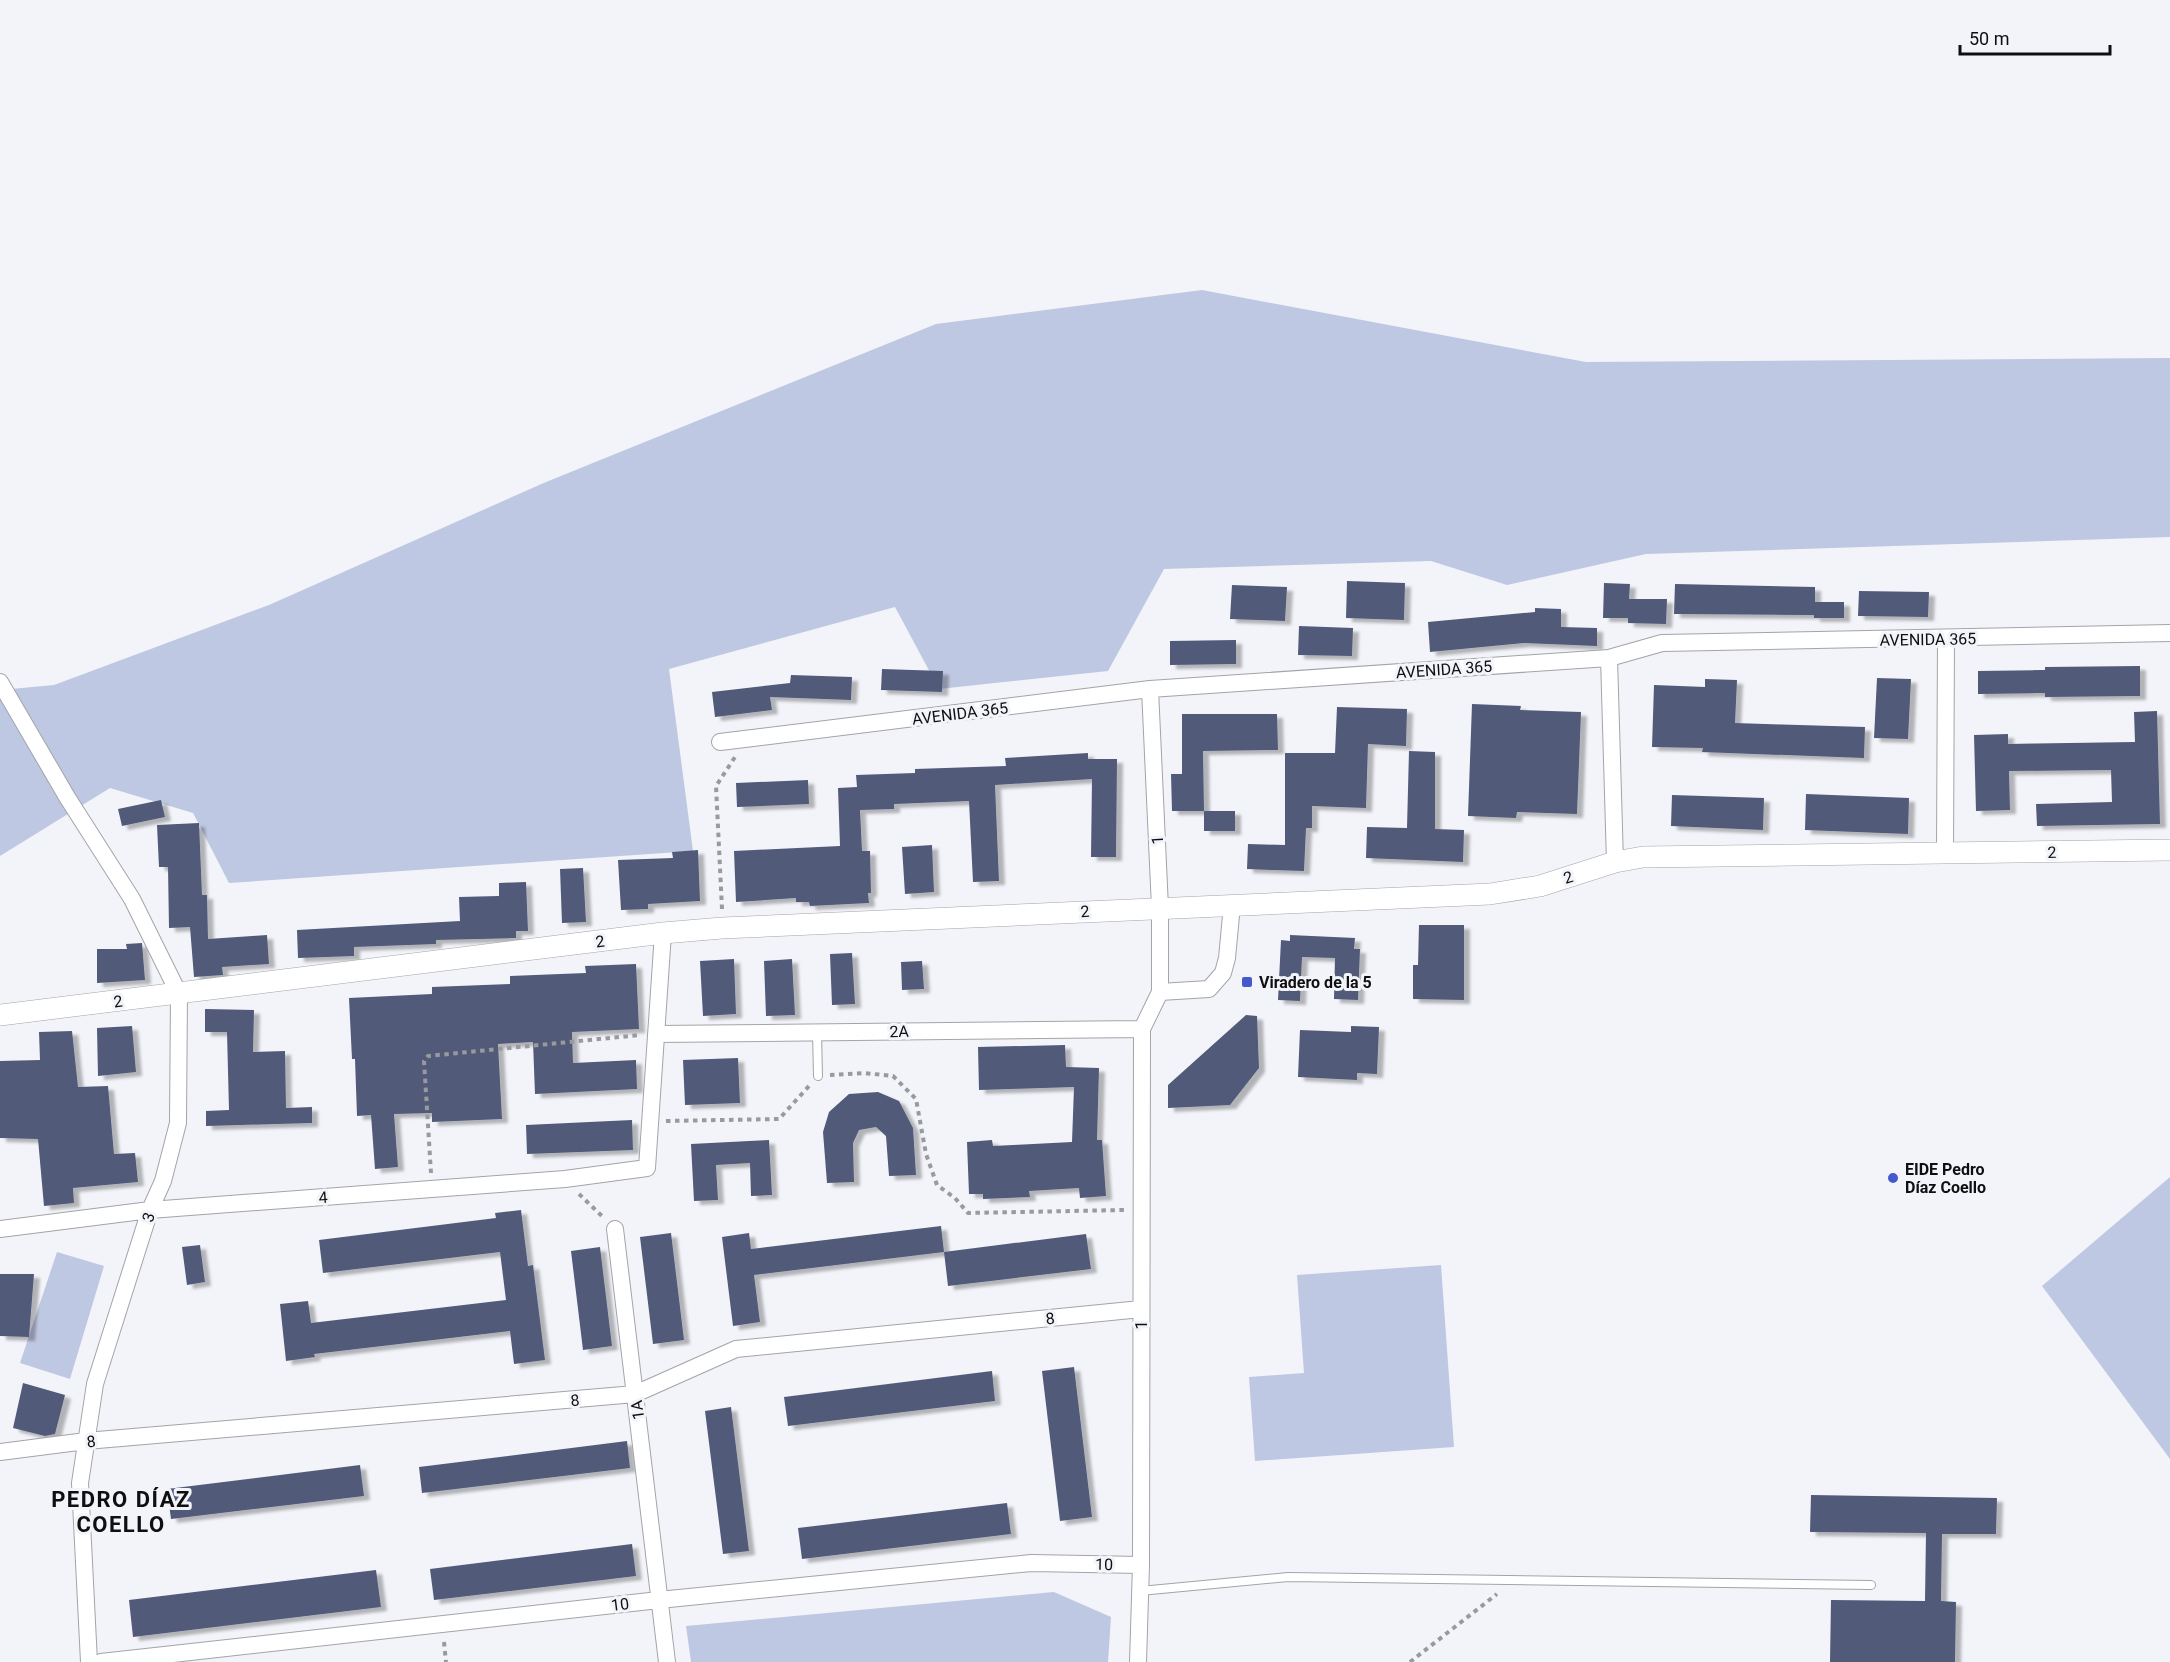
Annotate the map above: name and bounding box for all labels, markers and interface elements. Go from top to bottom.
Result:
scale bar [1960,18,2110,56]
text: 50 m [1969,28,2009,49]
street label: AVENIDA 365 [1880,629,1976,650]
street label: AVENIDA 365 [1395,657,1493,682]
street label: AVENIDA 365 [911,698,1009,729]
street label: 1 [1148,835,1167,845]
street label: 2 [2047,843,2057,862]
street label: 2 [1561,867,1575,888]
street label: 2 [1080,902,1090,921]
street label: 2 [594,932,606,951]
place label: Viradero de la 5 [1259,973,1372,992]
marker: Viradero de la 5 [1240,975,1254,989]
street label: 2 [112,992,124,1011]
street label: 2A [889,1022,909,1041]
place label: EIDE Pedro Díaz Coello [1905,1160,1986,1197]
marker: EIDE Pedro Díaz Coello [1886,1171,1900,1185]
street label: 4 [318,1188,328,1207]
street label: 3 [138,1210,159,1225]
street label: 8 [1045,1309,1056,1328]
street label: 1 [1132,1321,1151,1330]
street label: 8 [570,1391,580,1410]
street label: 1A [627,1399,648,1421]
street label: 8 [86,1432,97,1451]
district label: PEDRO DÍAZ COELLO [51,1487,191,1537]
street label: 10 [1095,1555,1113,1574]
street label: 10 [610,1594,630,1615]

